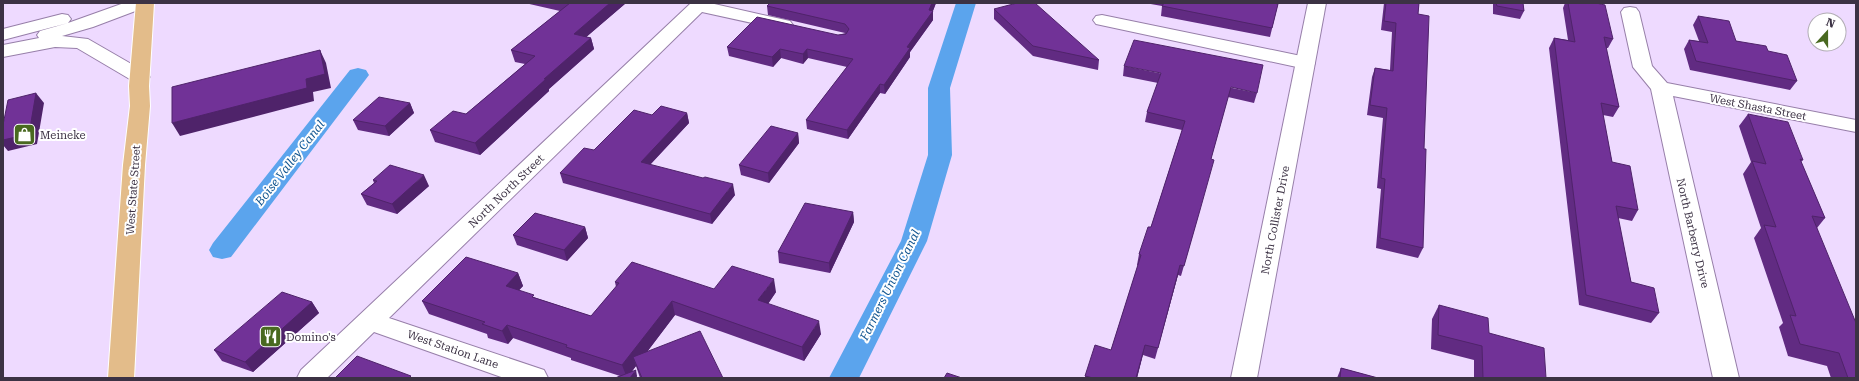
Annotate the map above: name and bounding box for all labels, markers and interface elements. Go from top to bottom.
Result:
north arrow [1807,12,1847,52]
text: N [1824,16,1837,31]
street label: West Shasta Street [1708,92,1807,123]
water label: Boise Valley Canal [252,117,328,209]
shop icon: Meineke [12,122,38,148]
place label: Meineke [40,129,86,142]
street label: West State Street [124,145,143,235]
street label: North North Street [466,152,547,231]
street label: North Collister Drive [1259,165,1292,276]
street label: North Barberry Drive [1674,177,1711,289]
water label: Farmers Union Canal [857,227,923,343]
restaurant icon: Domino's [258,324,284,350]
street label: West Station Lane [405,328,500,371]
place label: Domino's [286,331,336,344]

